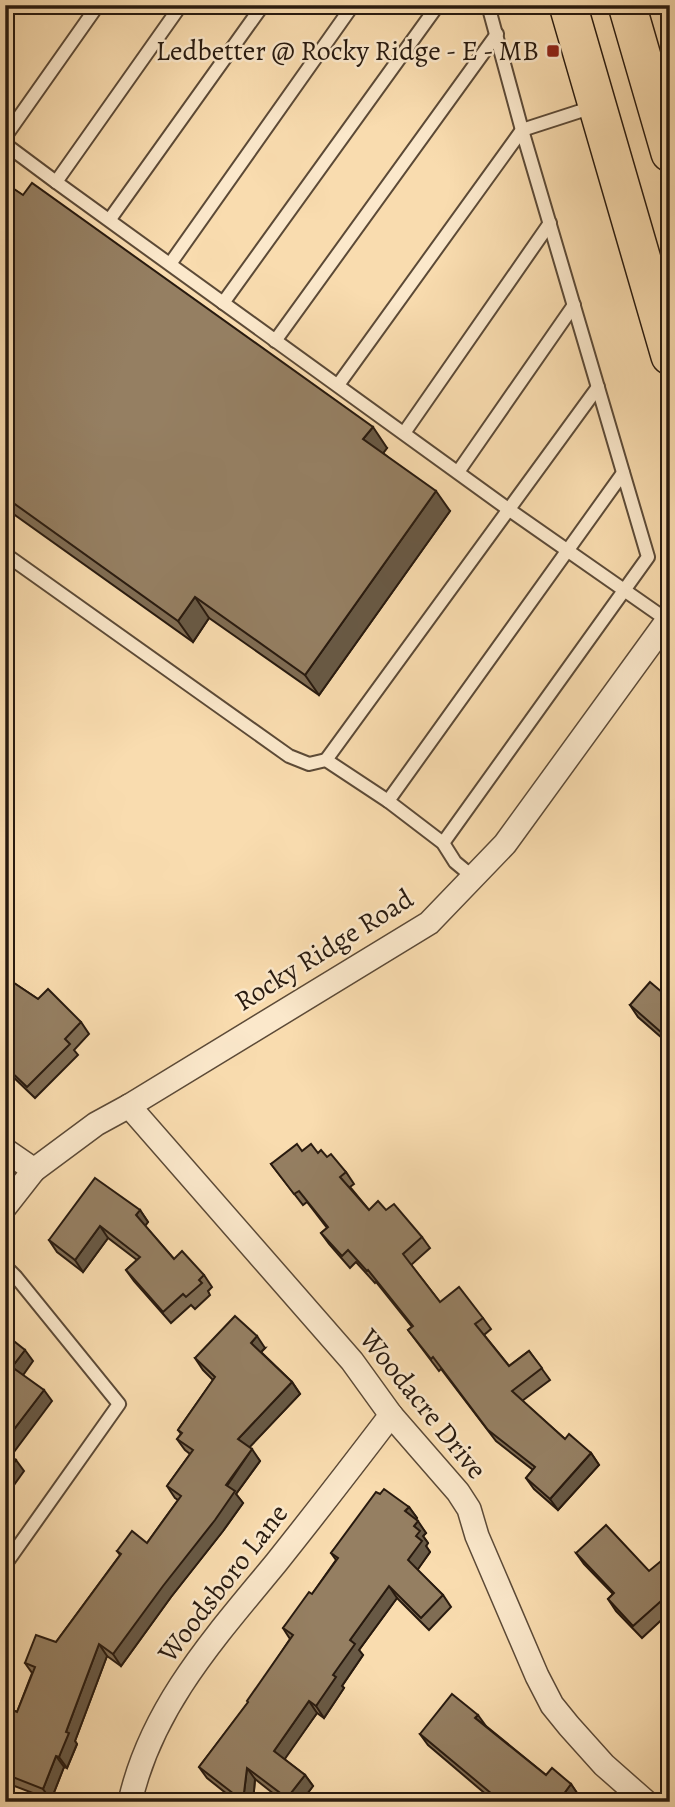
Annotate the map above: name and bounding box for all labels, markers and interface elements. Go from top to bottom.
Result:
place label: Ledbetter @ Rocky Ridge - E - MB [156,32,539,70]
marker: Ledbetter @ Rocky Ridge - E - MB [545,43,561,59]
street label: Rocky Ridge Road [227,879,421,1020]
street label: Woodacre Drive [350,1320,495,1487]
street label: Woodsboro Lane [148,1496,297,1671]

